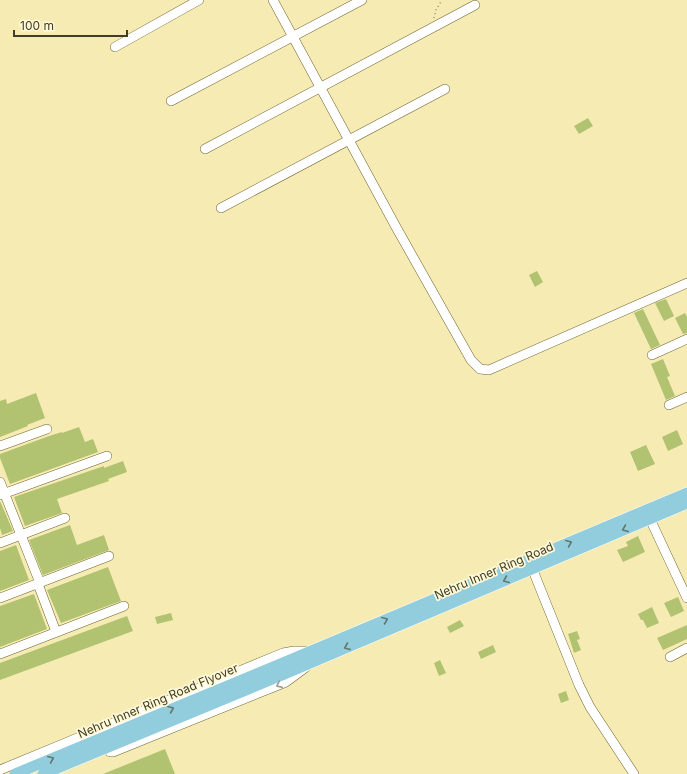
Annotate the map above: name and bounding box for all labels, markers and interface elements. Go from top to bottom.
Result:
scale bar [14,12,127,38]
text: 100 m [20,18,54,33]
one-way arrow [622,524,630,532]
street label: Nehru Inner Ring Road [432,539,556,602]
one-way arrow [566,539,573,547]
one-way arrow [502,575,509,583]
one-way arrow [381,617,389,625]
one-way arrow [344,642,351,650]
street label: Nehru Inner Ring Road Flyover [75,660,241,741]
one-way arrow [275,680,283,688]
one-way arrow [167,706,175,714]
one-way arrow [47,756,55,764]

